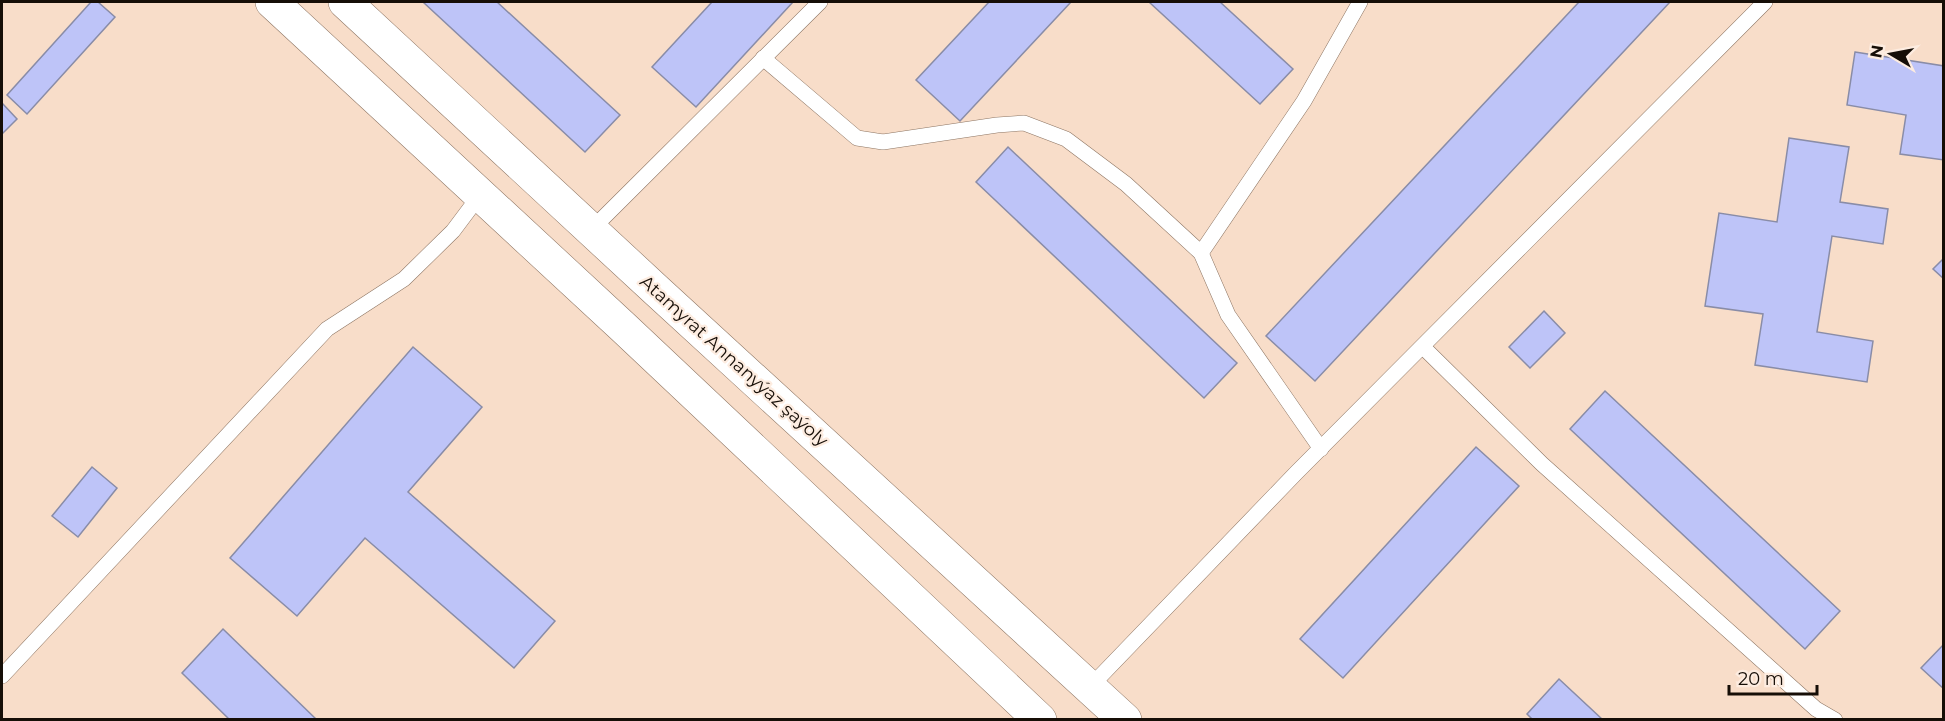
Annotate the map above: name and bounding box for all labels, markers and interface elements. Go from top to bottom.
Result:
north arrow [1861,24,1921,84]
text: N [1866,43,1887,60]
street label: Atamyrat Annanyýaz şaýoly [635,271,833,452]
scale bar [1729,658,1818,696]
text: 20 m [1738,668,1784,690]

